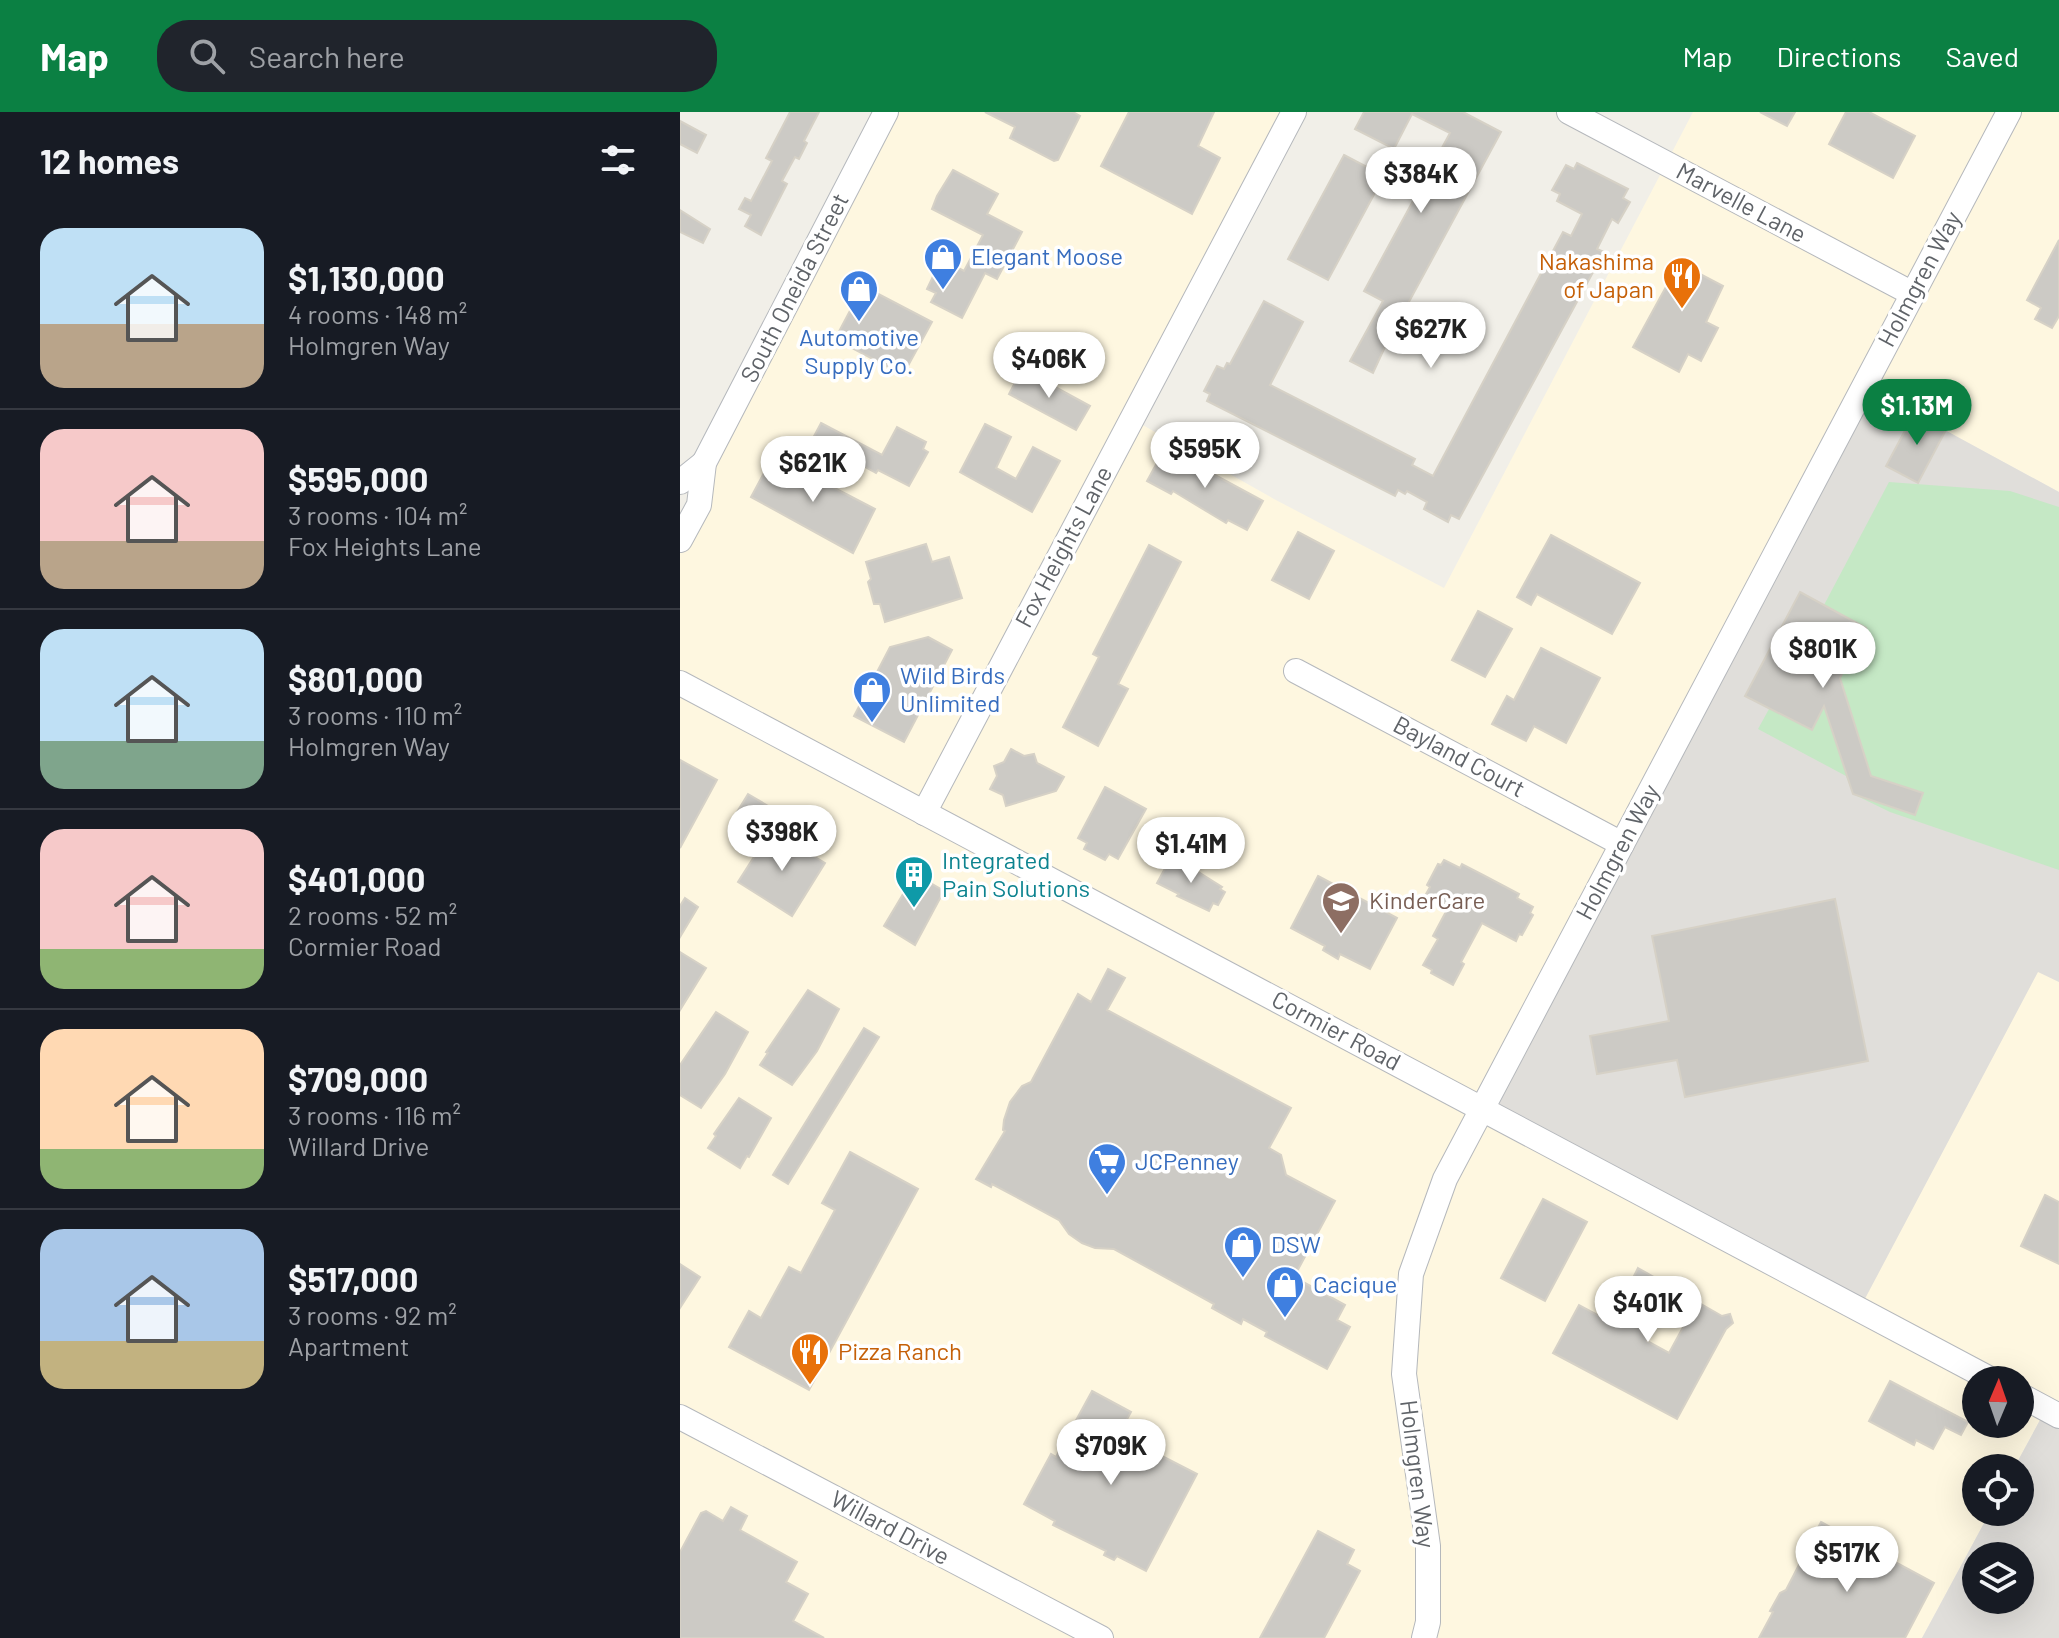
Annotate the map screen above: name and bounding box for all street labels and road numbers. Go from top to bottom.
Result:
street label: Marvelle Lane [1672,155,1812,248]
street label: South Oneida Street [733,188,854,387]
street label: Holmgren Way [1871,206,1967,351]
street label: Fox Heights Lane [1008,461,1117,632]
street label: Bayland Court [1389,709,1530,802]
street label: Holmgren Way [1569,779,1665,924]
street label: Cormier Road [1267,984,1406,1076]
street label: Holmgren Way [1395,1398,1442,1550]
street label: Willard Drive [826,1483,955,1570]

